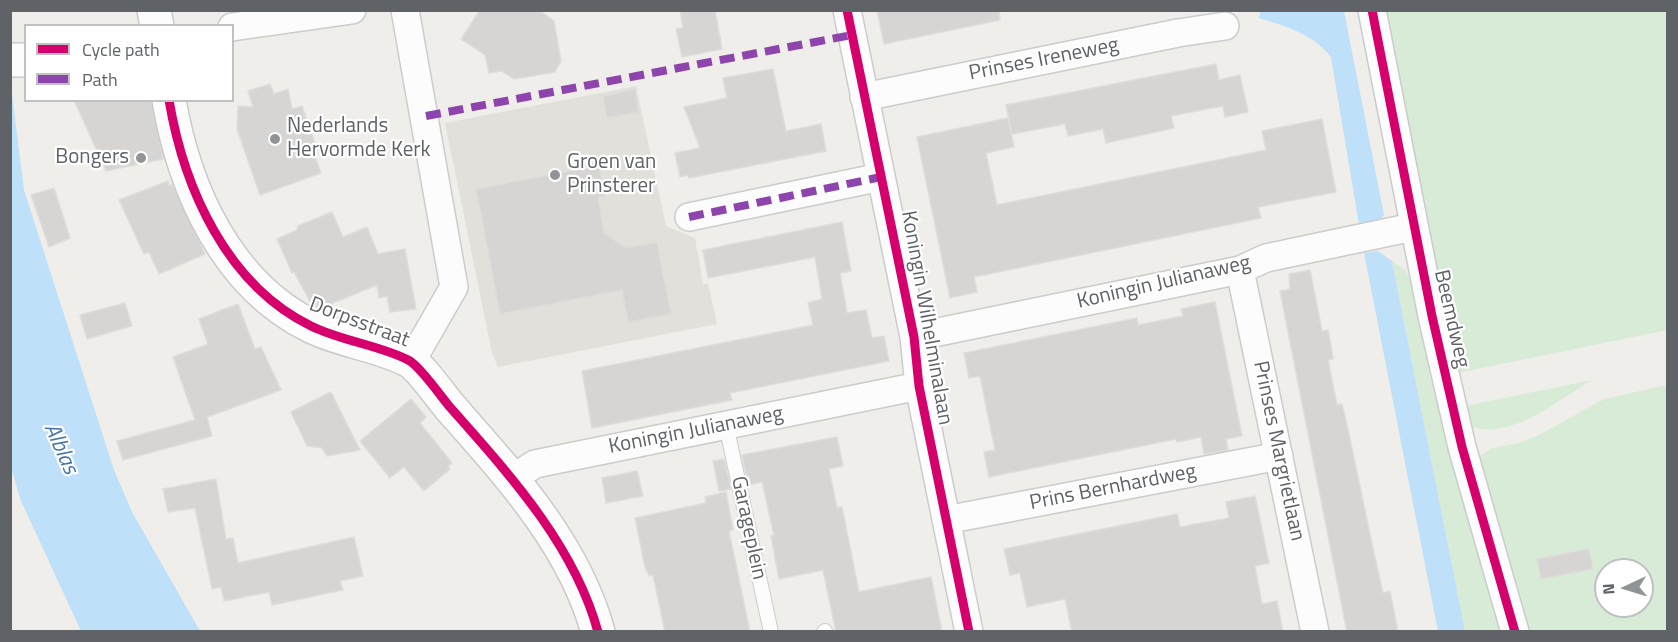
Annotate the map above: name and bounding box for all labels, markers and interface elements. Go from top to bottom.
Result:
legend [24,24,234,102]
street label: Prinses Ireneweg [967,33,1121,87]
text: Cycle path [82,36,160,63]
text: Path [82,66,118,93]
place label: Nederlands Hervormde Kerk [287,114,431,164]
marker: Nederlands Hervormde Kerk [268,132,282,146]
place label: Bongers [55,145,129,171]
place label: Groen van Prinsterer [567,150,656,200]
marker: Bongers [134,151,148,165]
marker: Groen van Prinsterer [548,168,562,182]
street label: Koningin Wilhelminalaan [895,209,957,427]
street label: Koningin Julianaweg [1075,251,1253,315]
street label: Beemdweg [1427,267,1475,371]
street label: Dorpsstraat [305,292,413,354]
street label: Prinses Margrietlaan [1247,359,1309,543]
street label: Koningin Julianaweg [607,402,785,460]
water label: Alblas [37,419,83,479]
street label: Prins Bernhardweg [1028,459,1198,517]
street label: Garageplein [725,474,771,582]
north arrow [1594,558,1654,618]
text: N [1596,583,1620,595]

